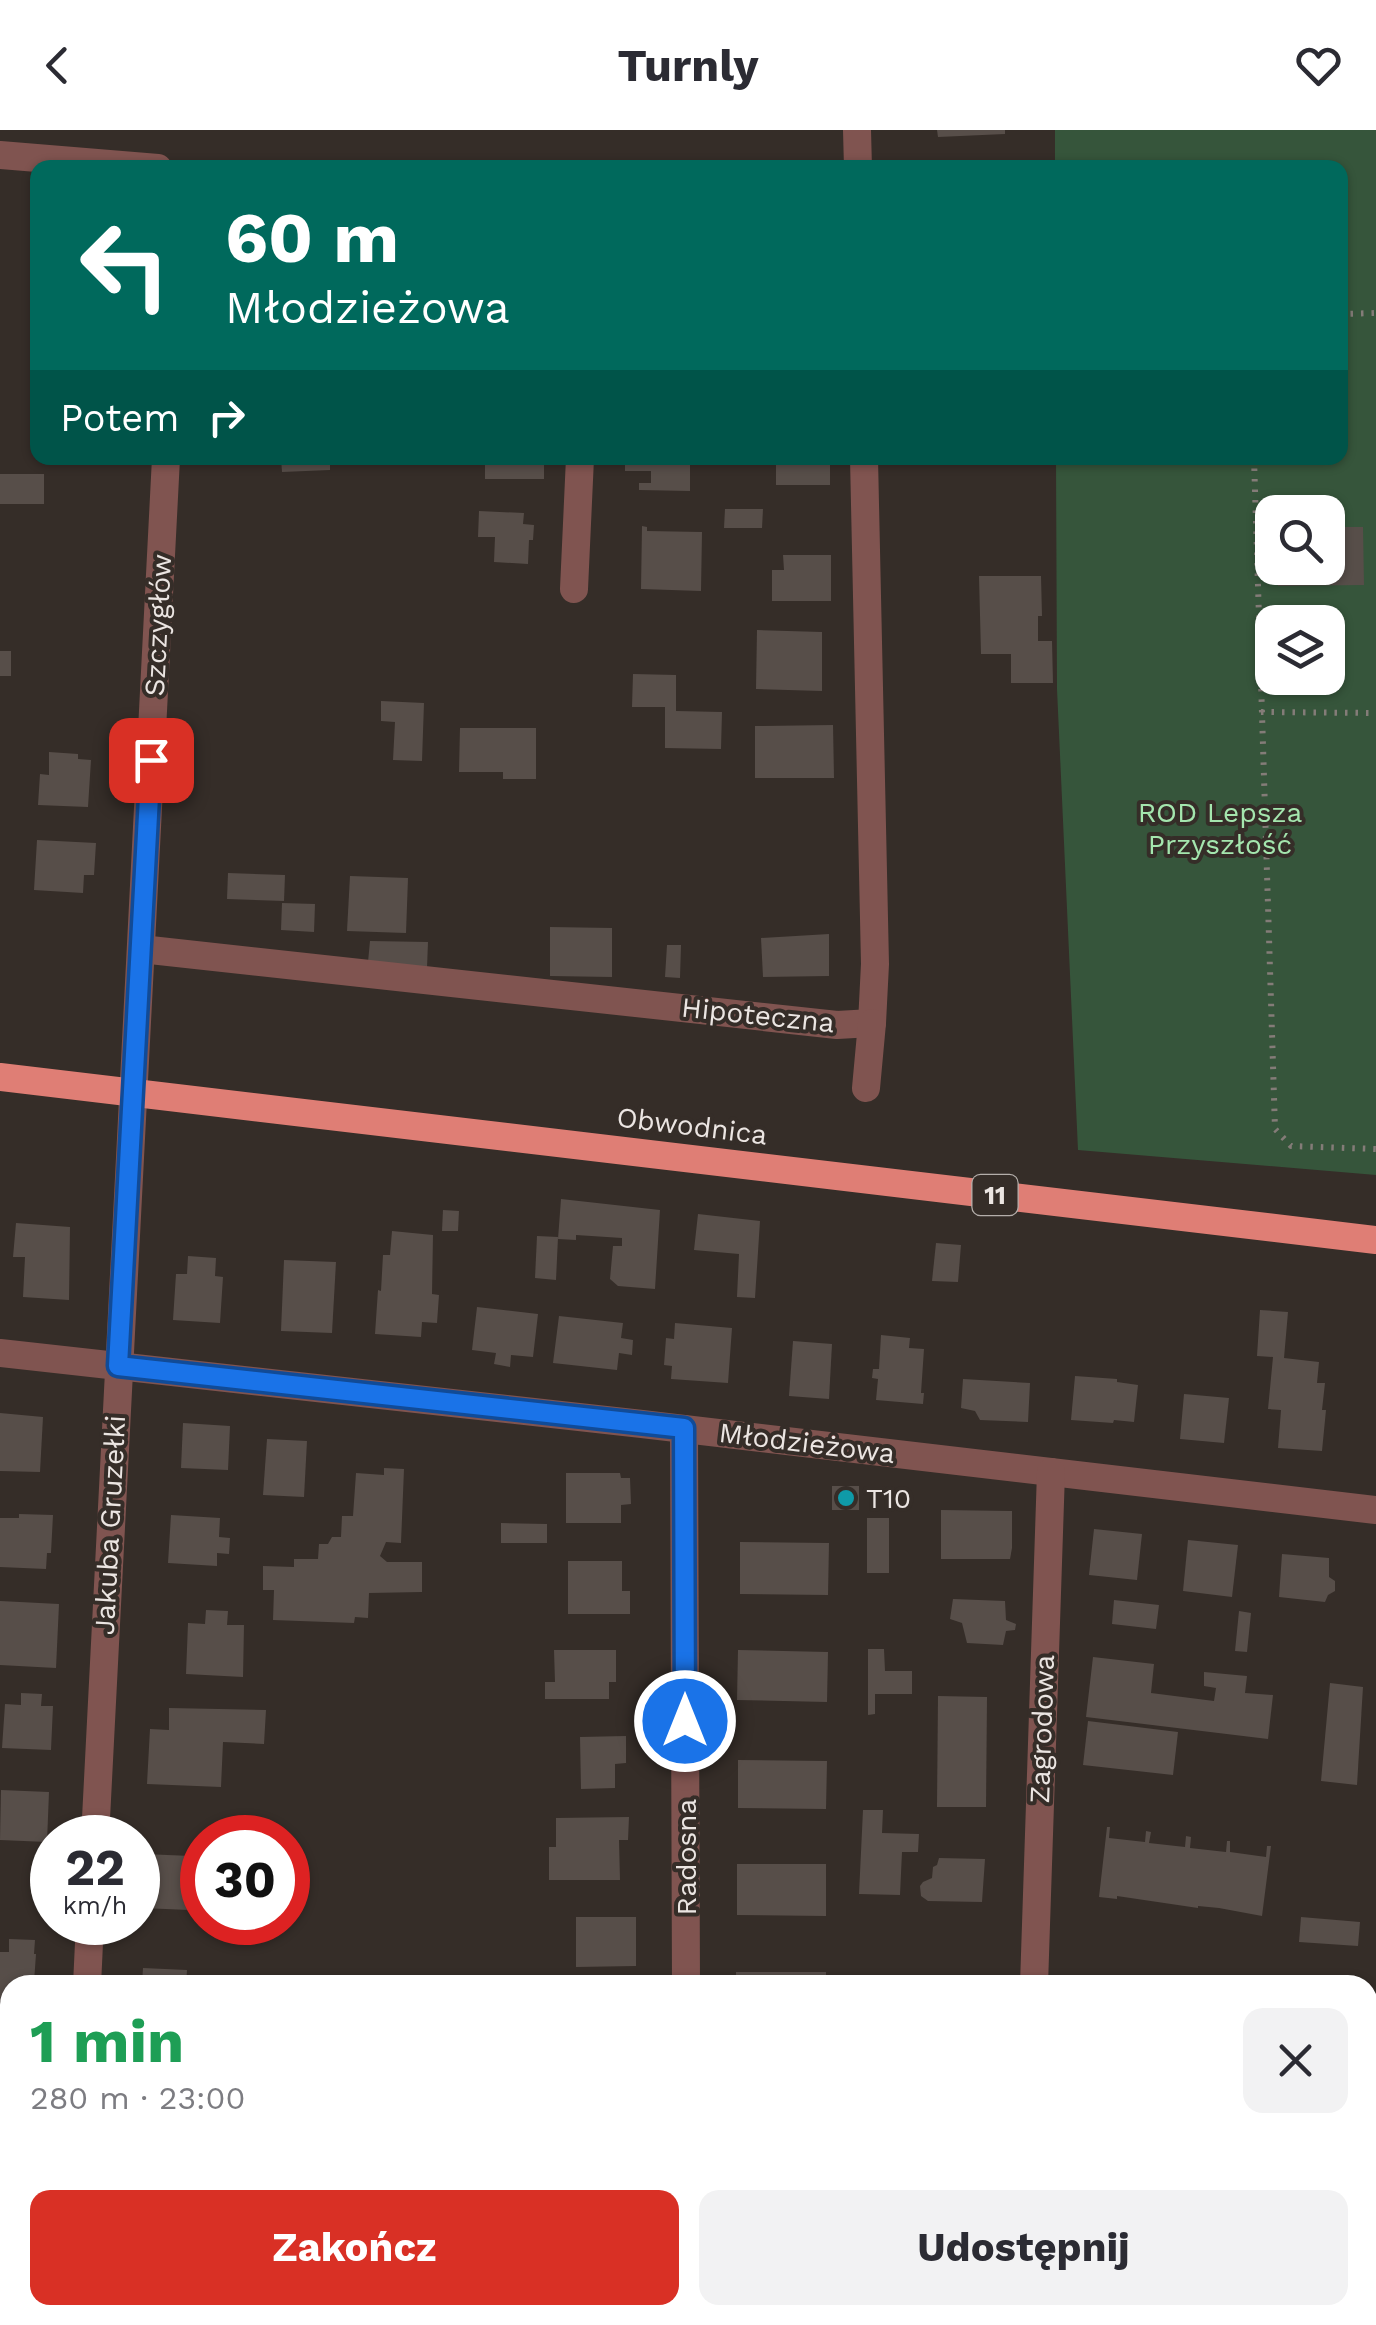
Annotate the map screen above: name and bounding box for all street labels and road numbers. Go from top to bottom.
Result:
street label: Szczygłów [138,553,178,697]
street label: Hipoteczna [680,991,836,1039]
street label: Obwodnica [615,1100,769,1152]
road number: 11 [972,1175,1018,1215]
street label: Jakuba Gruzełki [88,1414,132,1636]
street label: Młodzieżowa [717,1416,897,1470]
street label: Zagrodowa [1023,1654,1061,1804]
street label: Radosna [670,1798,703,1915]

